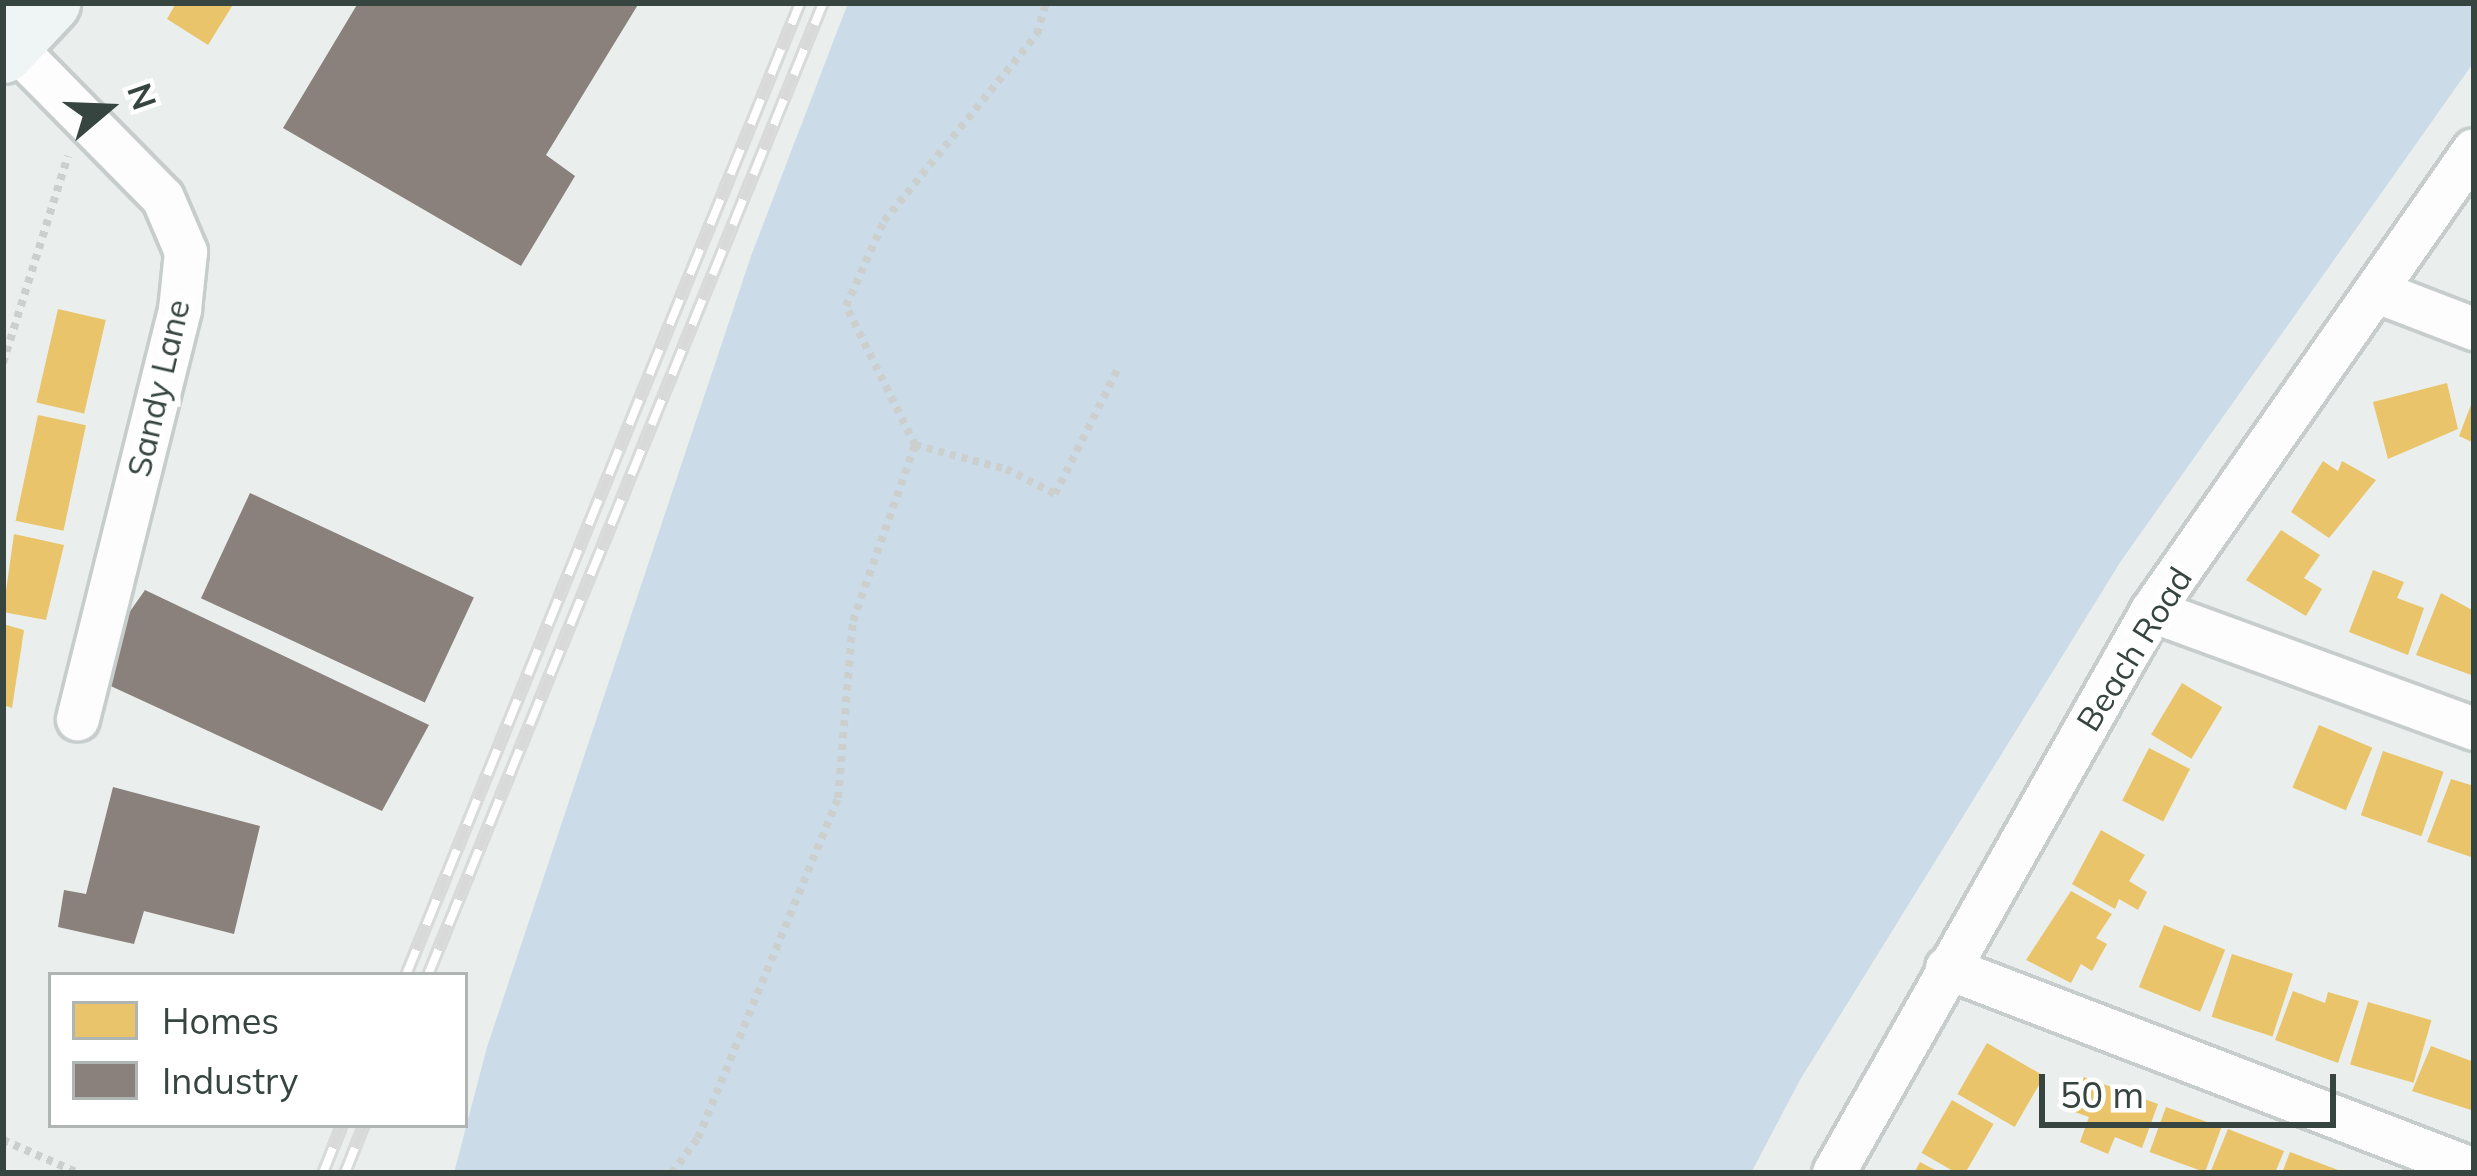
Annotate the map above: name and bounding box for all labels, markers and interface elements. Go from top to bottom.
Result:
north arrow [48,48,168,168]
text: N [119,78,166,115]
street label: Sandy Lane [118,296,198,480]
street label: Beach Road [2068,560,2200,738]
legend [48,972,468,1128]
text: Homes [162,998,279,1043]
scale bar [2045,1050,2342,1124]
text: Industry [162,1058,298,1103]
text: 50 m [2060,1072,2144,1117]

